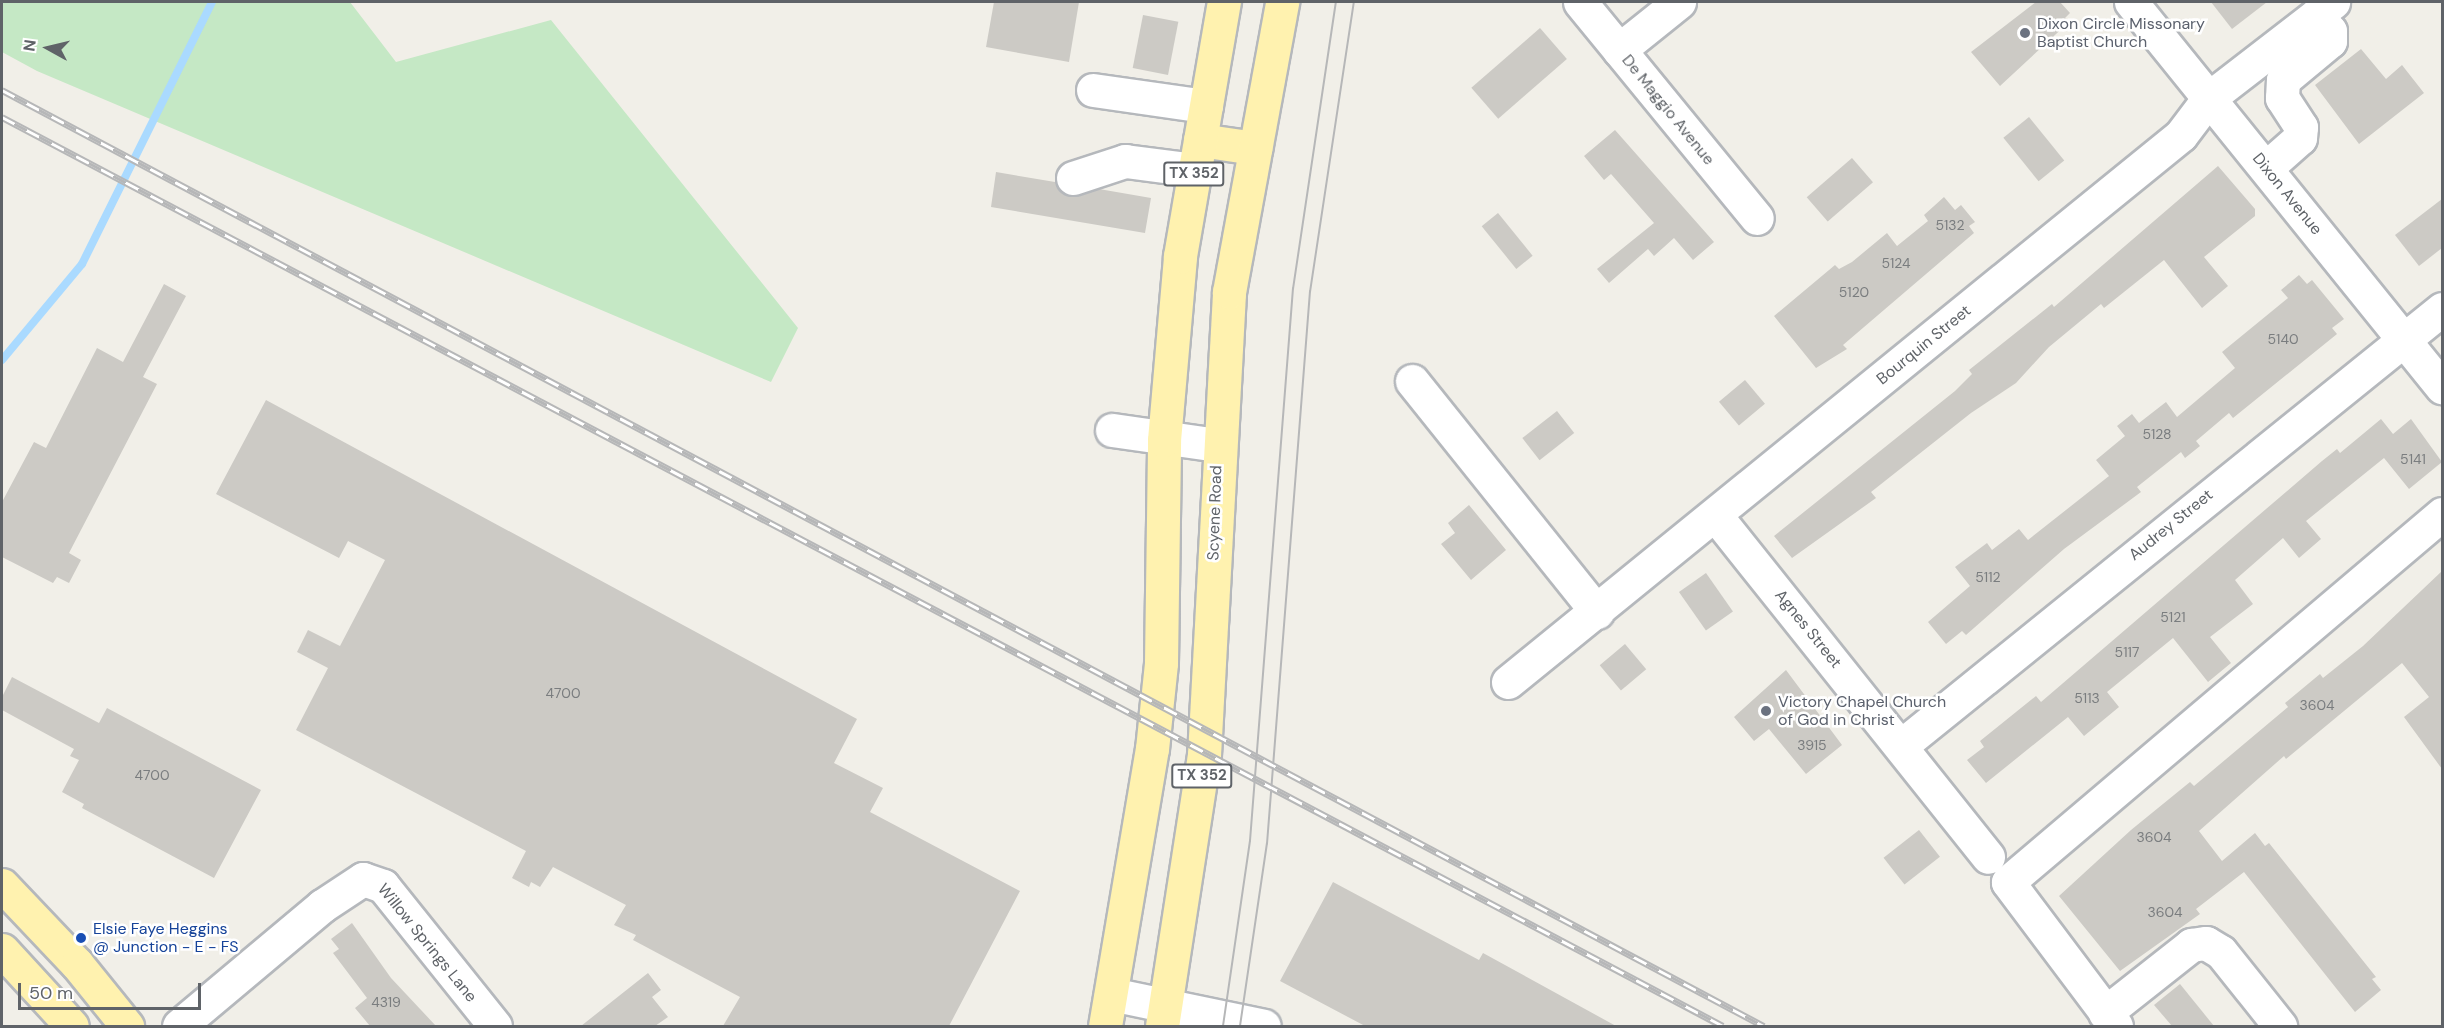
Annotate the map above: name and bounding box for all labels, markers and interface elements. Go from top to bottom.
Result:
place label: Dixon Circle Missonary Baptist Church [2037,14,2205,52]
north arrow [18,18,78,78]
marker: Dixon Circle Missonary Baptist Church [2018,26,2032,40]
text: N [18,38,41,53]
street label: De Maggio Avenue [1618,51,1718,169]
street label: Dixon Avenue [2248,149,2326,239]
road number: TX 352 [1162,162,1226,186]
house number: 5132 [1935,217,1965,233]
house number: 5124 [1881,255,1911,271]
house number: 5120 [1839,284,1869,300]
street label: Bourquin Street [1873,301,1975,389]
house number: 5140 [2268,331,2298,347]
house number: 5128 [2142,426,2172,442]
house number: 5141 [2400,451,2426,467]
street label: Scyene Road [1204,465,1226,561]
street label: Audrey Street [2125,485,2217,565]
house number: 5112 [1975,569,2001,585]
street label: Agnes Street [1771,586,1845,672]
house number: 5121 [2160,609,2186,625]
house number: 5117 [2115,644,2139,660]
house number: 4700 [546,685,580,701]
house number: 5113 [2074,690,2100,706]
place label: Victory Chapel Church of God in Christ [1778,692,1946,730]
house number: 3604 [2299,697,2335,713]
marker: Victory Chapel Church of God in Christ [1759,704,1773,718]
house number: 3915 [1797,737,1827,753]
road number: TX 352 [1170,764,1234,788]
house number: 4700 [135,767,169,783]
house number: 3604 [2136,829,2172,845]
street label: Willow Springs Lane [373,880,481,1006]
house number: 3604 [2147,904,2183,920]
place label: Elsie Faye Heggins @ Junction - E - FS [93,919,239,957]
marker: Elsie Faye Heggins @ Junction - E - FS [74,931,88,945]
scale bar [21,971,204,1009]
text: 50 m [29,981,73,1005]
house number: 4319 [371,994,401,1010]

